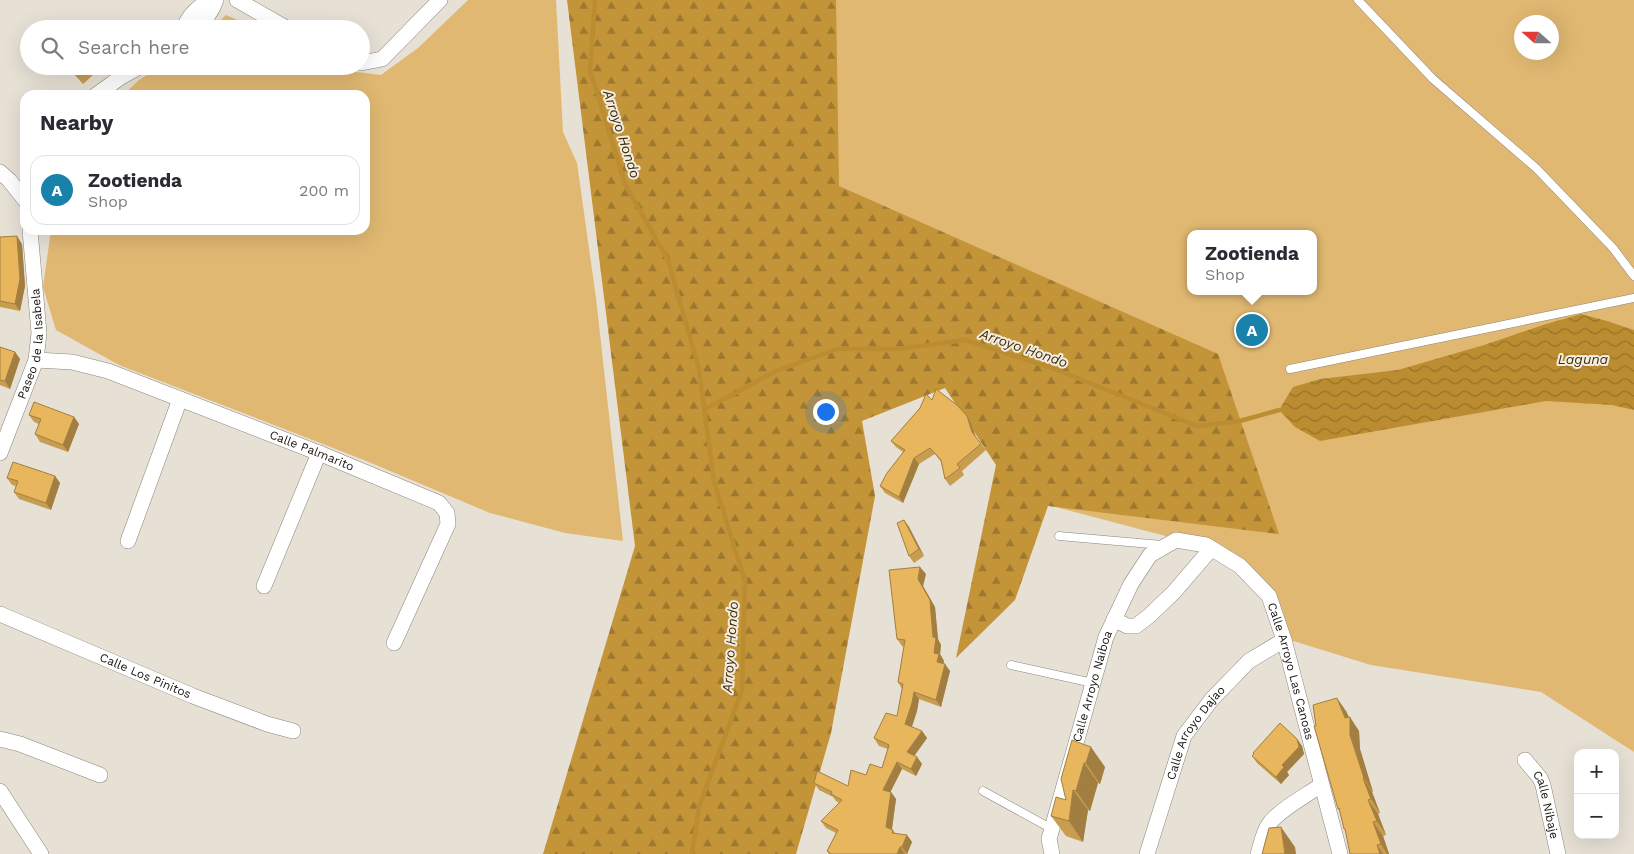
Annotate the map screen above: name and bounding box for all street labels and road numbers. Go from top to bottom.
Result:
street label: Paseo de la Isabela [15,288,46,401]
street label: Calle Palmarito [268,427,356,474]
street label: Calle Arroyo Las Canoas [1265,601,1317,741]
street label: Calle Arroyo Naiboa [1070,628,1115,744]
street label: Calle Los Pinitos [98,650,193,701]
street label: Calle Arroyo Dajao [1164,683,1228,782]
street label: Calle Nibaje [1530,768,1562,840]

